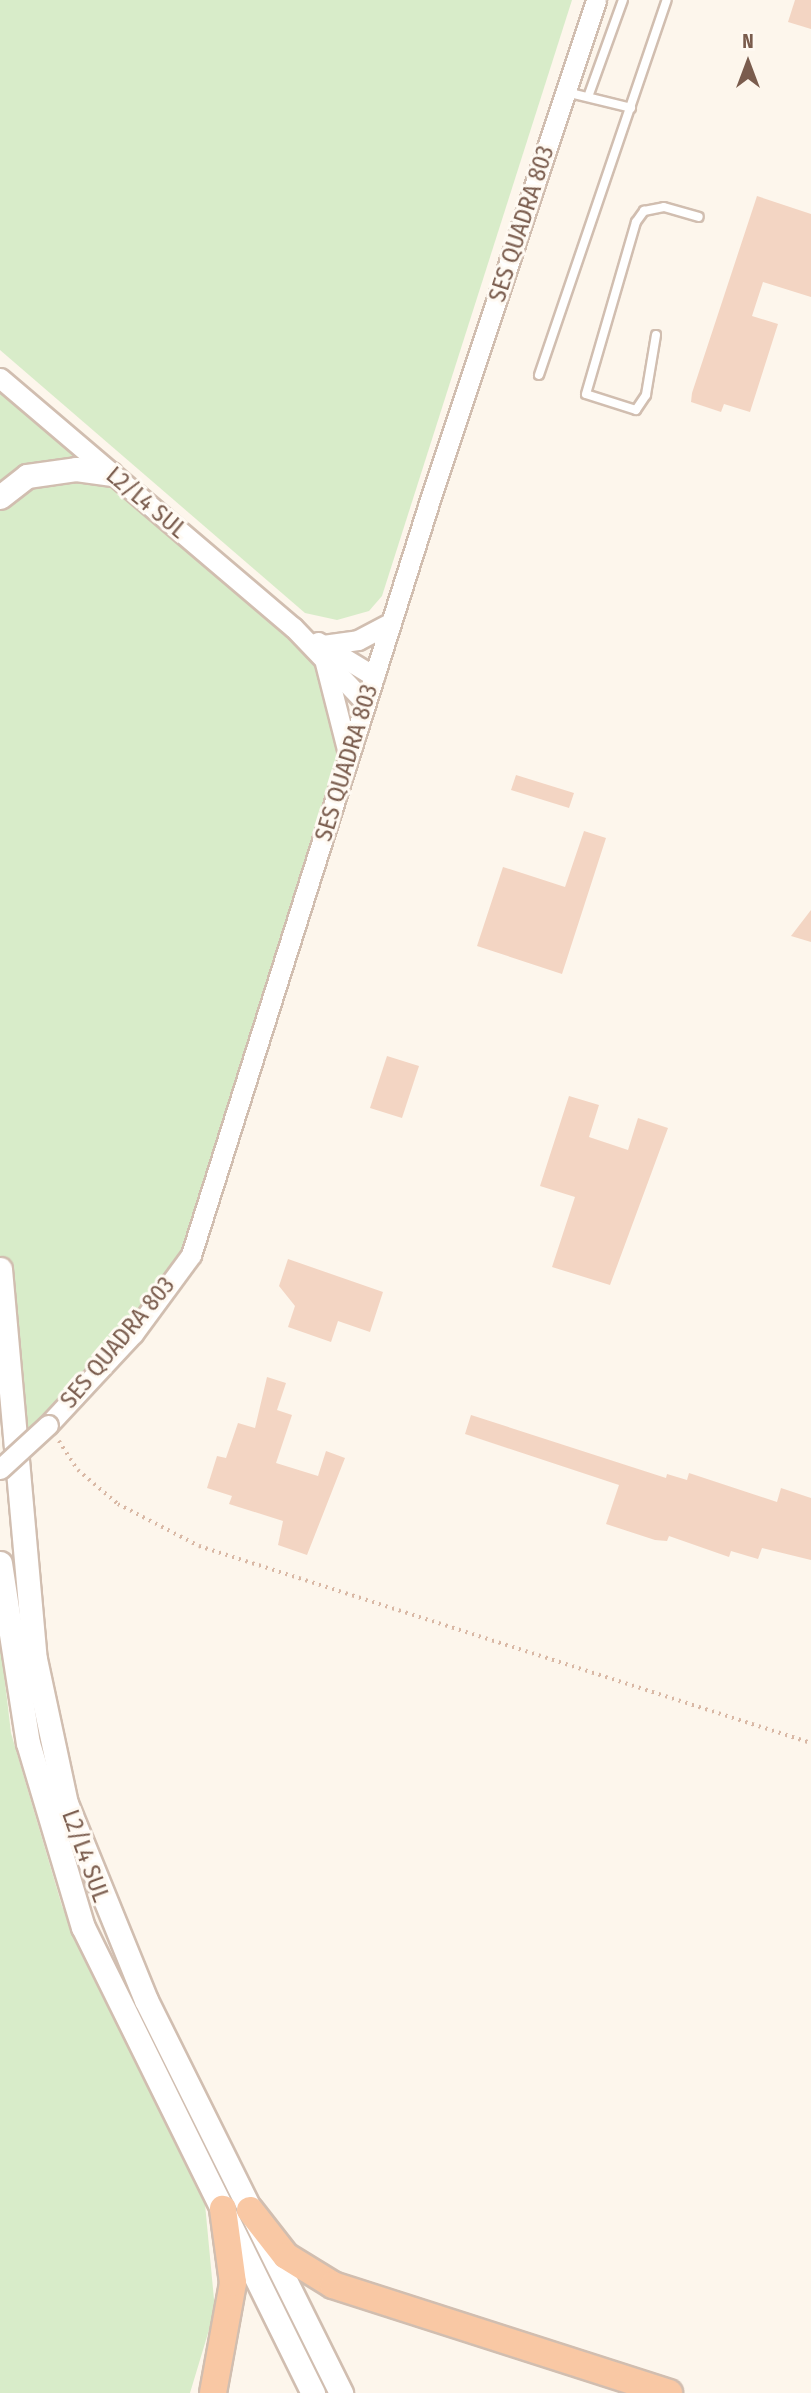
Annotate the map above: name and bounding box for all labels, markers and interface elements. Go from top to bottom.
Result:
north arrow [713,28,783,98]
text: N [742,30,754,53]
street label: SES QUADRA 803 [483,142,561,306]
street label: L2/L4 SUL [100,461,192,545]
street label: SES QUADRA 803 [309,681,385,845]
street label: SES QUADRA 803 [55,1272,181,1414]
street label: L2/L4 SUL [55,1806,115,1906]

